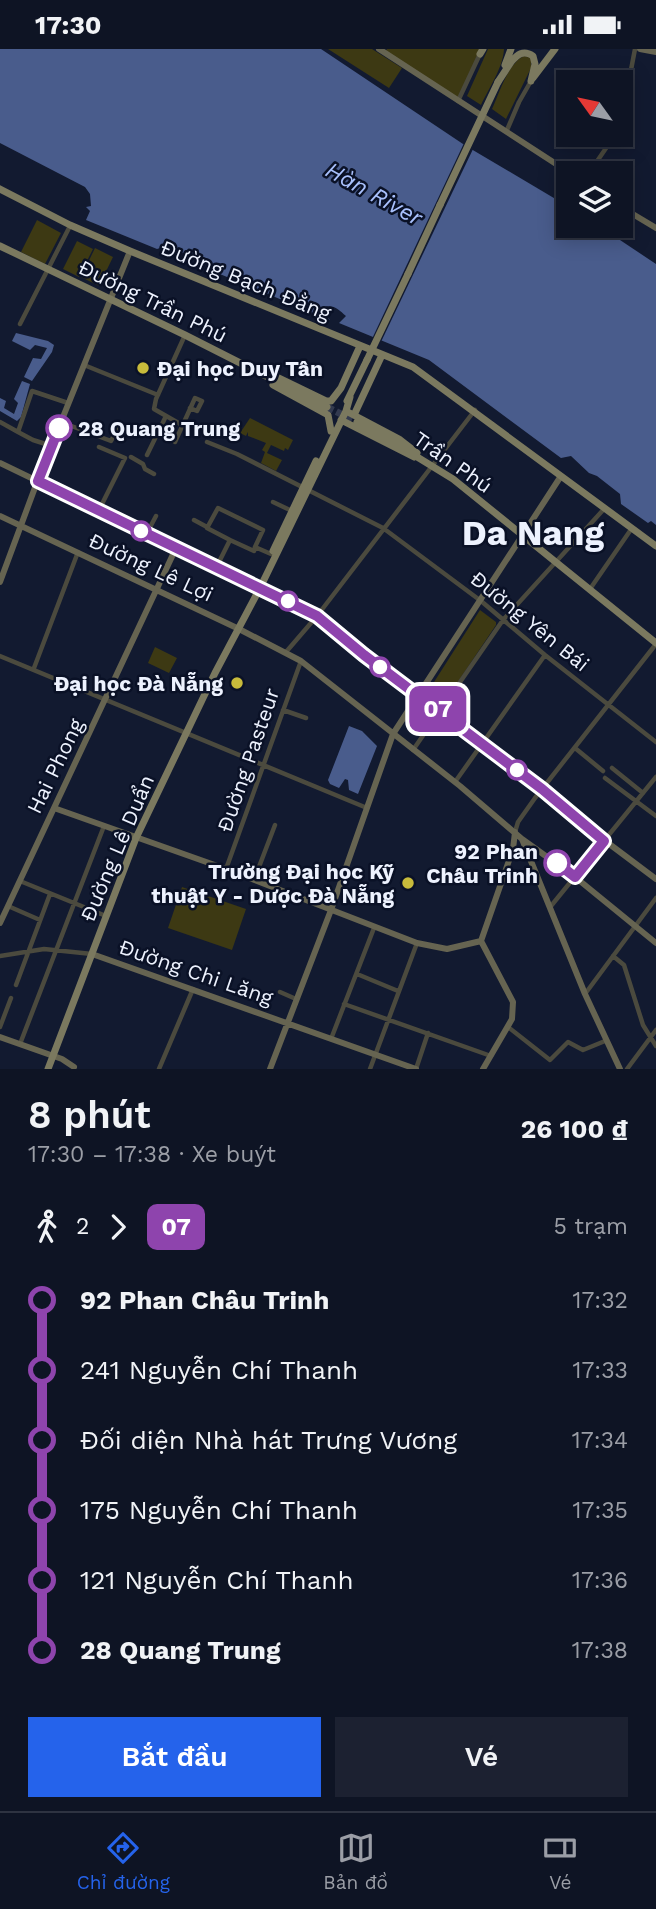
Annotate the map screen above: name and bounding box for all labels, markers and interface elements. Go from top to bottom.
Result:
text: 17:30 [35,10,102,40]
north arrow [556,70,634,147]
map controls [556,70,633,238]
water label: Hàn River [321,156,428,232]
button: layers [556,161,633,238]
street label: Đường Bạch Đằng [157,234,336,326]
street label: Đường Trần Phú [75,254,231,348]
place label: Đại học Duy Tân [157,356,323,381]
marker: Đại học Duy Tân [135,360,151,376]
marker: 28 Quang Trung [46,415,72,441]
place label: 28 Quang Trung [78,416,240,441]
street label: Trần Phú [409,426,497,498]
district label: Da Nang [462,512,605,554]
unlabelled marker [131,521,151,541]
street label: Đường Lê Lợi [85,527,217,607]
street label: Đường Yên Bái [466,566,594,676]
unlabelled marker [278,591,298,611]
unlabelled marker [370,657,390,677]
place label: Đại học Đà Nẵng [54,671,223,696]
marker: Đại học Đà Nẵng [229,675,245,691]
street label: Đường Pasteur [212,684,284,835]
line badge: 07 [406,686,470,732]
text: 07 [423,695,453,723]
street label: Hai Phong [21,714,89,818]
unlabelled marker [507,760,527,780]
street label: Đường Lê Duẩn [75,771,159,925]
place label: 92 Phan Châu Trinh [426,839,538,888]
marker: 92 Phan Châu Trinh [544,850,570,876]
place label: Trường Đại học Kỹ thuật Y - Dược Đà Nẵng [151,859,394,908]
marker: Trường Đại học Kỹ thuật Y - Dược Đà Nẵng [400,875,416,891]
street label: Đường Chi Lăng [116,934,277,1010]
text: 8 phút [28,1093,150,1137]
text: 26 100 ₫ [521,1114,628,1144]
text: 17:30 – 17:38 · Xe buýt [28,1141,276,1168]
icon: walk [28,1208,66,1246]
icon: forward [99,1208,137,1246]
text: 2 [76,1213,89,1240]
text: 07 [161,1213,191,1241]
text: 5 trạm [554,1213,628,1240]
text: 92 Phan Châu Trinh [80,1285,329,1315]
text: 17:32 [573,1287,628,1314]
text: 241 Nguyễn Chí Thanh [80,1355,358,1385]
text: 17:33 [573,1357,628,1384]
text: Đối diện Nhà hát Trưng Vương [80,1425,457,1455]
text: 17:34 [572,1427,628,1454]
text: 175 Nguyễn Chí Thanh [80,1495,358,1525]
text: 17:35 [573,1497,628,1524]
text: 121 Nguyễn Chí Thanh [80,1565,354,1595]
text: 17:36 [572,1567,628,1594]
text: 28 Quang Trung [80,1635,281,1665]
text: 17:38 [572,1637,628,1664]
button: Bắt đầu [28,1717,321,1797]
button: Vé [335,1717,628,1797]
tab: Chỉ đường [77,1829,170,1894]
tab: Bản đồ [323,1829,388,1894]
tab: Vé [541,1829,579,1894]

